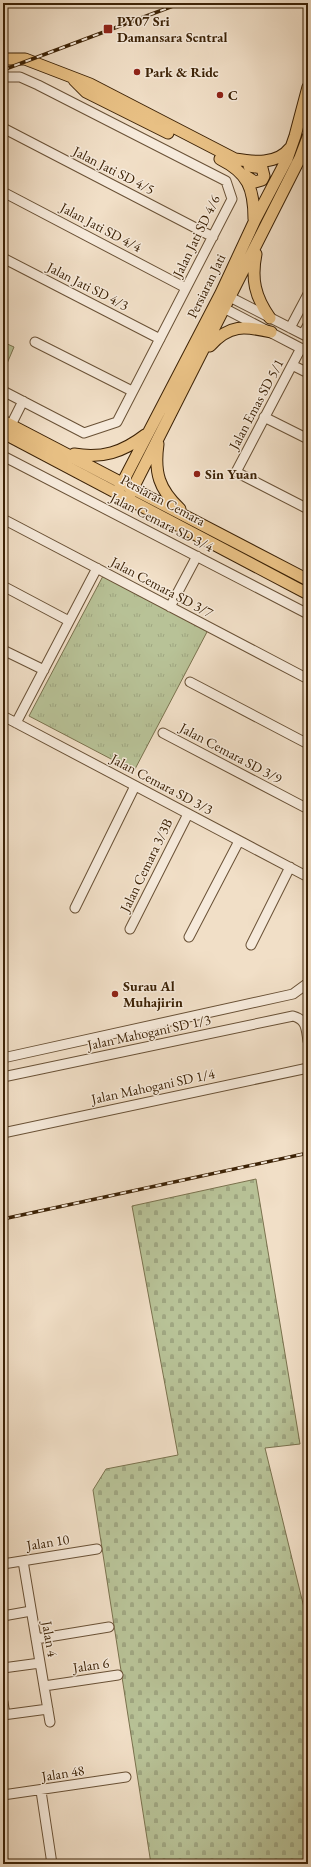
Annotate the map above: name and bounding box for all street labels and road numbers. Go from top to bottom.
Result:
street label: Jalan Jati SD 4/5 [69,141,158,198]
street label: Jalan Jati SD 4/6 [168,192,224,281]
street label: Jalan Jati SD 4/4 [56,198,145,256]
street label: Persiaran Jati [183,250,230,321]
street label: Jalan Jati SD 4/3 [43,257,132,314]
street label: Jalan Emas SD 5/1 [224,356,287,453]
street label: Persiaran Cemara [118,470,209,530]
street label: Jalan Cemara SD 3/4 [107,488,217,556]
street label: Jalan Cemara SD 3/7 [107,552,216,622]
street label: Jalan Cemara SD 3/9 [176,718,285,788]
street label: Jalan Cemara SD 3/3 [107,749,216,819]
street label: Jalan Cemara 3/3B [115,815,176,916]
street label: Jalan Mahogani SD 1/3 [85,1010,213,1054]
street label: Jalan Mahogani SD 1/4 [89,1064,217,1108]
street label: Jalan 10 [24,1530,71,1554]
street label: Jalan 4 [38,1619,62,1659]
street label: Jalan 6 [71,1654,110,1677]
street label: Jalan 48 [39,1761,86,1785]

